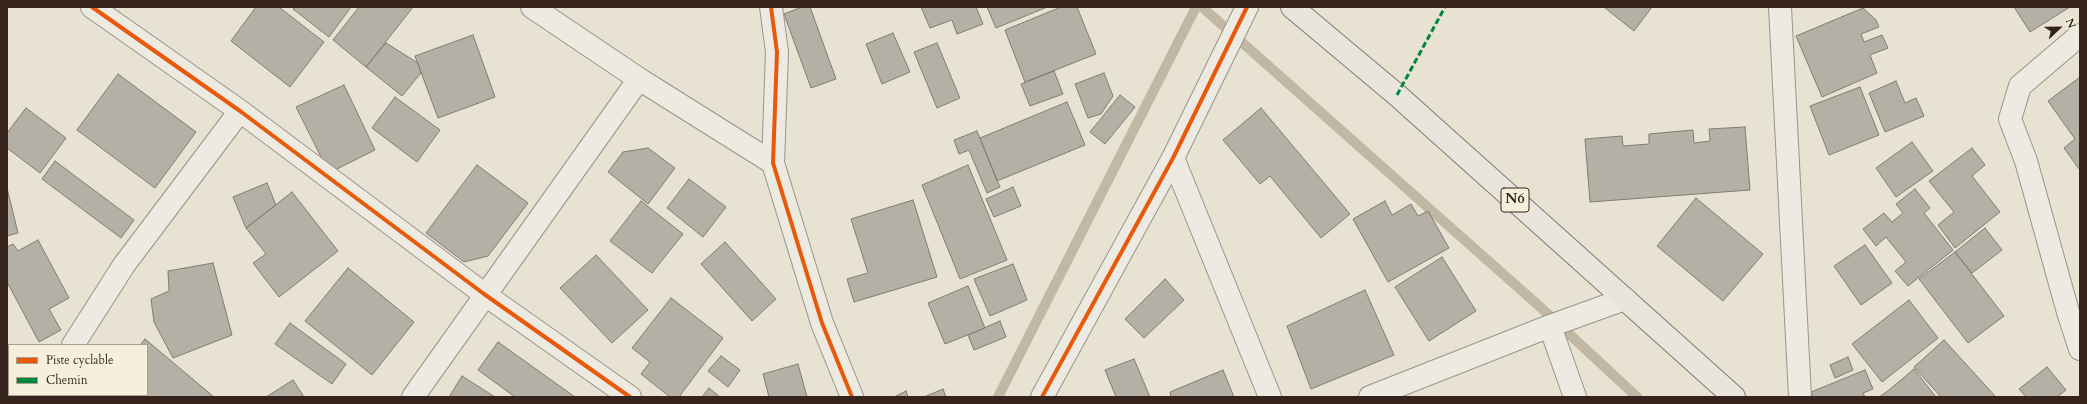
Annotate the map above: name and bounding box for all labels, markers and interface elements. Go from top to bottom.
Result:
north arrow [2039,8,2079,48]
text: N [2062,16,2079,31]
road number: N6 [1501,188,1529,212]
legend [8,344,148,396]
text: Piste cyclable [46,352,113,368]
text: Chemin [46,372,88,388]

